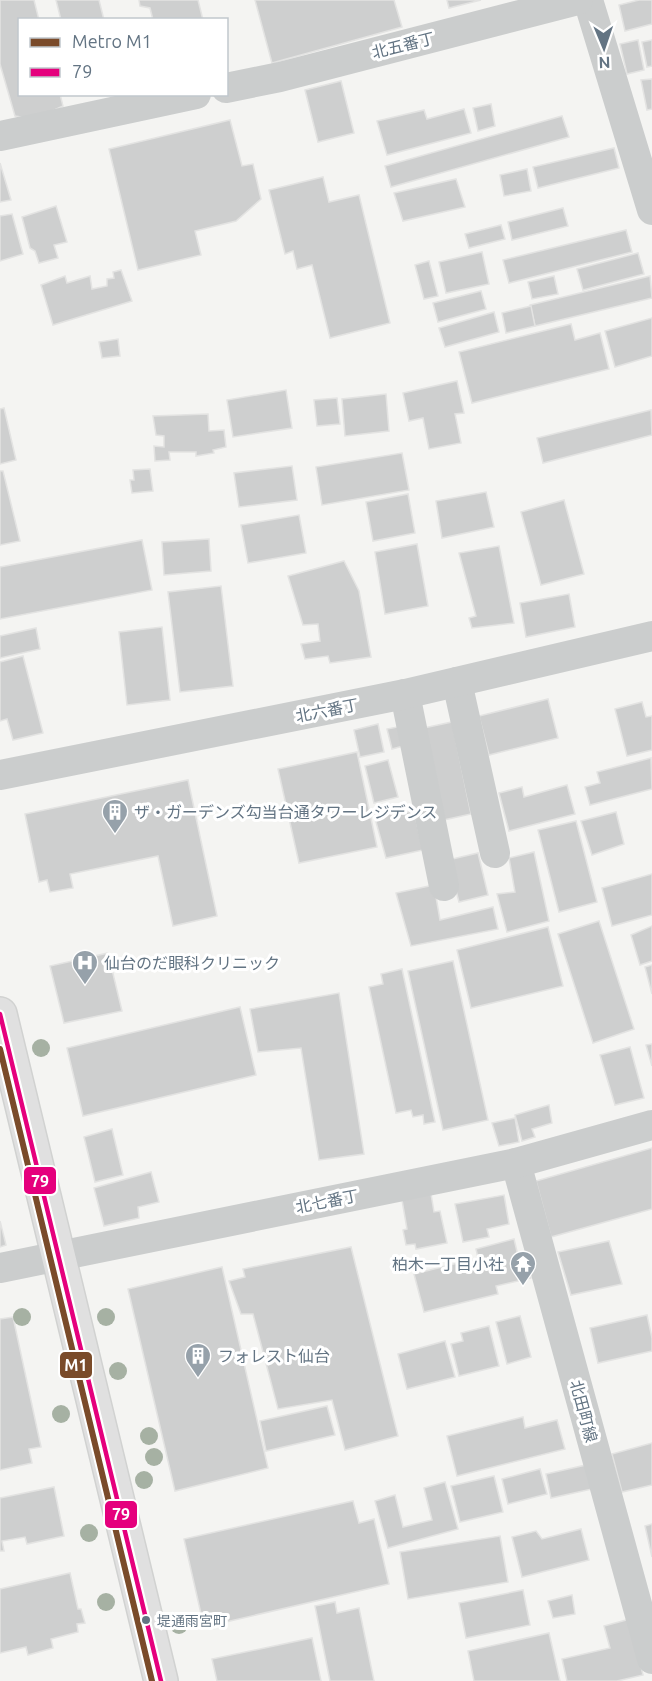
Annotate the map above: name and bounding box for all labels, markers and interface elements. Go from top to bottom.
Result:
legend [18,18,228,96]
north arrow [574,18,634,78]
street label: 北五番丁 [370,29,436,61]
text: Metro M1 [72,31,152,51]
text: N [598,54,611,72]
text: 79 [72,61,92,81]
street label: 北六番丁 [294,695,360,725]
building icon: ザ・ガーデンズ勾当台通タワーレジデンス [100,797,130,835]
place label: ザ・ガーデンズ勾当台通タワーレジデンス [134,803,437,821]
hospital icon: 仙台のだ眼科クリニック [70,948,100,986]
place label: 仙台のだ眼科クリニック [104,954,280,972]
line badge: 79 [23,1166,57,1195]
text: 79 [31,1172,49,1190]
street label: 北七番丁 [294,1186,360,1216]
temple icon: 柏木一丁目小社 [508,1249,538,1287]
place label: 柏木一丁目小社 [392,1255,504,1273]
building icon: フォレスト仙台 [183,1341,213,1379]
place label: フォレスト仙台 [218,1347,330,1365]
line badge: M1 [59,1351,93,1379]
text: M1 [64,1356,88,1374]
street label: 北田町線 [567,1378,601,1444]
line badge: 79 [104,1500,138,1529]
text: 79 [112,1505,130,1523]
place label: 堤通雨宮町 [157,1613,227,1629]
marker: 堤通雨宮町 [140,1614,152,1626]

